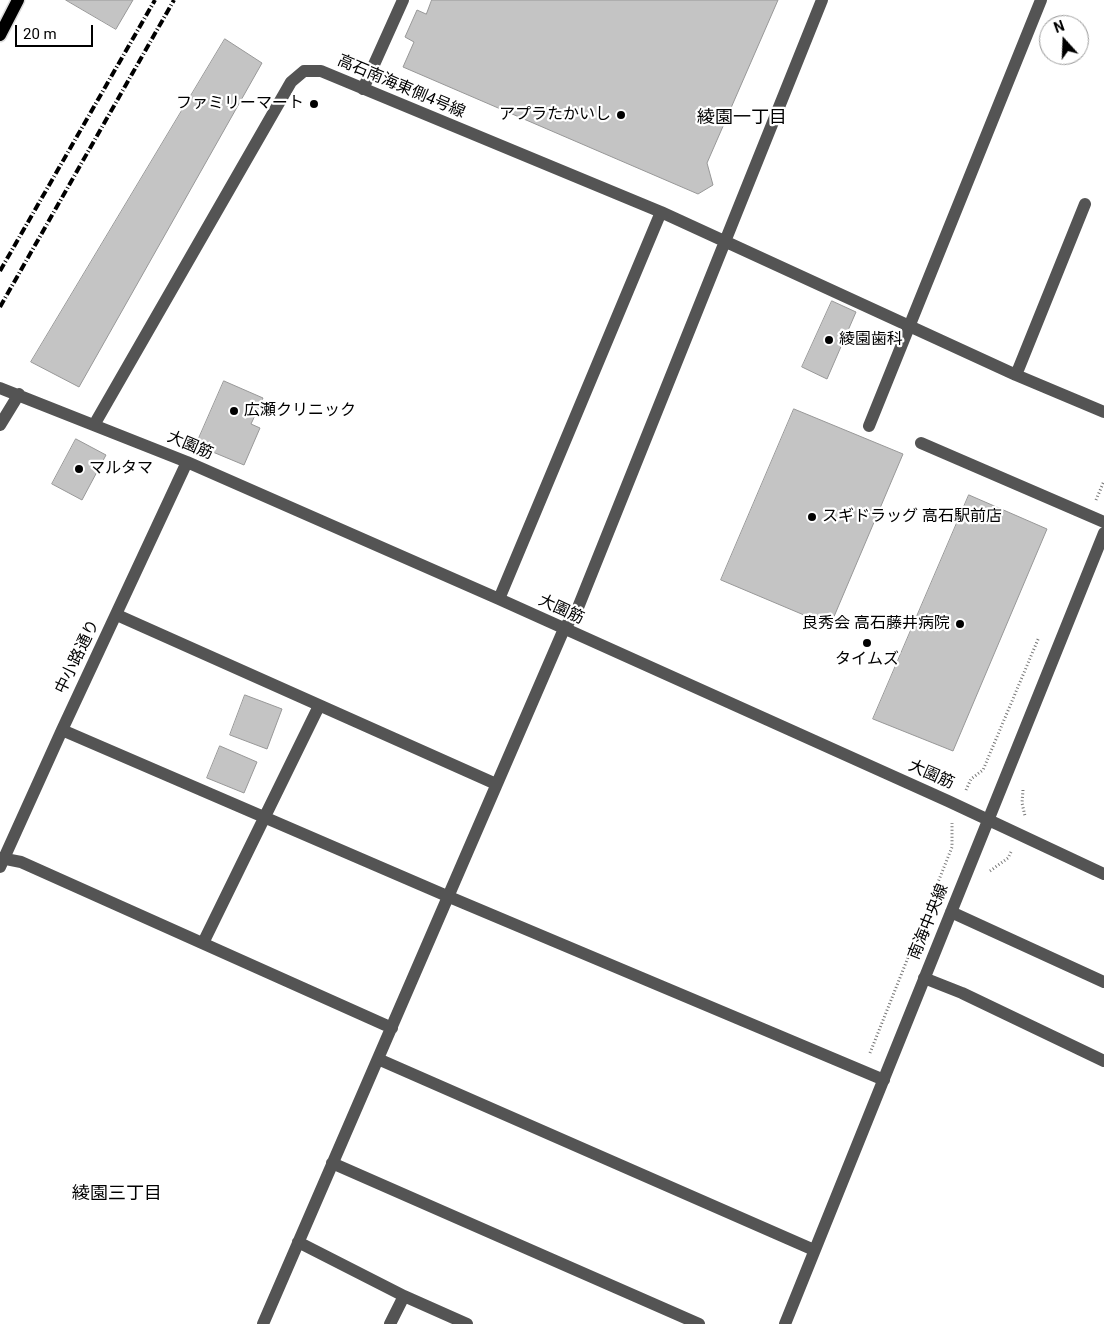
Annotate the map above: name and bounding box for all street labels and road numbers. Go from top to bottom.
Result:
street label: 高石南海東側4号線 [334,51,468,123]
street label: 大園筋 [164,428,216,464]
street label: 大園筋 [535,591,587,629]
street label: 中小路通り [52,617,104,697]
street label: 大園筋 [905,756,957,794]
street label: 南海中央線 [905,881,953,963]

